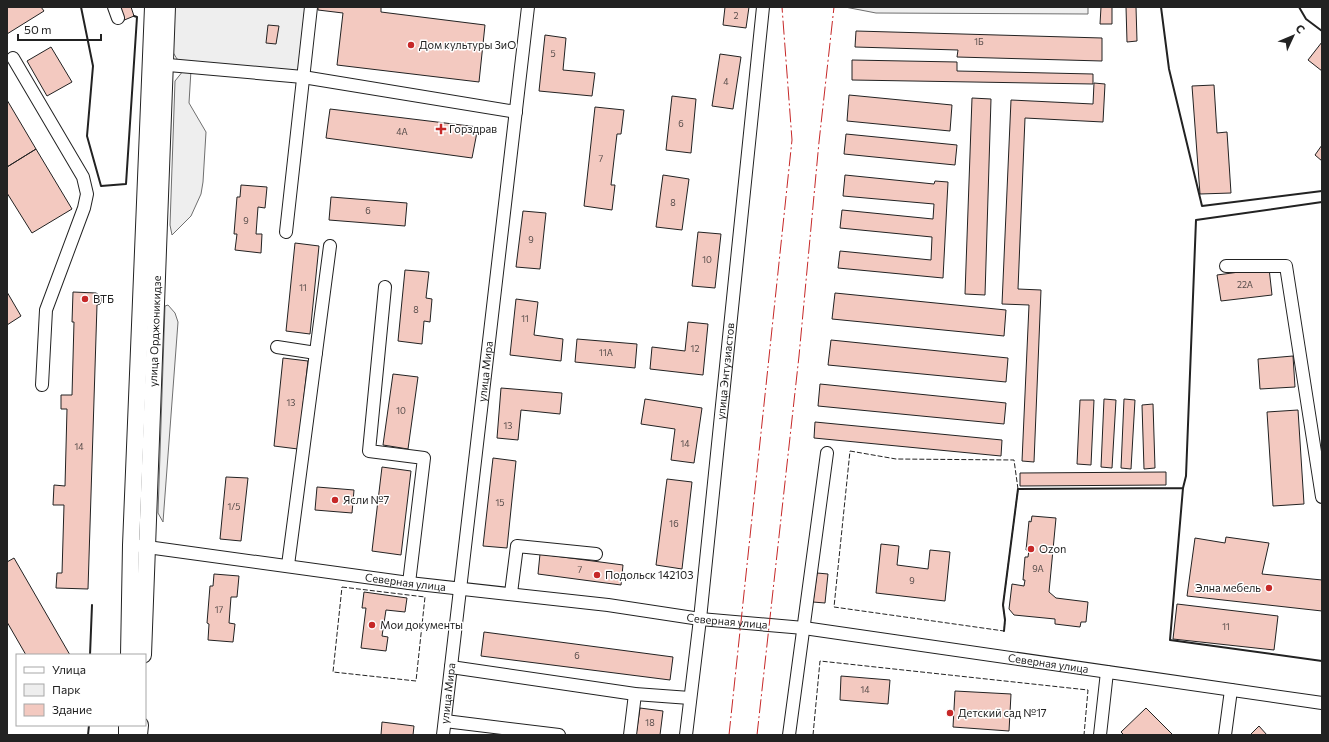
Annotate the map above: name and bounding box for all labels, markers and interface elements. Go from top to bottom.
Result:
house number: 2 [734,10,739,21]
scale bar [18,16,101,42]
north arrow [1273,16,1313,56]
text: С [1293,21,1308,36]
text: 50 m [24,22,52,36]
house number: 1Б [974,36,984,47]
place label: Дом культуры ЗиО [419,38,516,51]
marker: Дом культуры ЗиО [406,40,416,50]
house number: 5 [550,48,556,59]
house number: 4 [723,76,729,87]
house number: 6 [678,118,684,129]
place label: Горздрав [449,122,497,135]
marker: Горздрав [436,124,446,134]
house number: 4А [396,126,408,137]
house number: 7 [599,153,604,164]
house number: 8 [670,197,676,208]
house number: 6 [365,205,371,216]
house number: 9 [243,215,249,226]
house number: 9 [528,234,534,245]
house number: 10 [702,254,712,265]
street label: улица Орджоникидзе [146,275,163,387]
house number: 22А [1237,279,1253,290]
house number: 11 [299,282,307,293]
place label: ВТБ [93,292,114,305]
marker: ВТБ [80,294,90,304]
house number: 8 [413,304,419,315]
house number: 11 [521,313,529,324]
street label: улица Энтузиастов [714,322,736,420]
street label: улица Мира [475,340,495,403]
house number: 12 [691,343,699,354]
house number: 11А [599,347,613,358]
house number: 13 [287,397,295,408]
house number: 10 [396,405,406,416]
house number: 13 [504,420,512,431]
house number: 14 [680,438,690,449]
house number: 14 [74,441,84,452]
place label: Ясли №7 [343,493,389,506]
marker: Ясли №7 [330,495,340,505]
house number: 15 [495,497,505,508]
house number: 1/5 [227,501,241,512]
house number: 16 [669,518,679,529]
place label: Ozon [1039,542,1066,555]
marker: Ozon [1026,544,1036,554]
house number: 9А [1032,563,1044,574]
house number: 7 [578,564,583,575]
place label: Подольск 142103 [605,568,693,581]
street label: Северная улица [364,570,447,593]
marker: Подольск 142103 [592,570,602,580]
house number: 9 [909,575,915,586]
place label: Элна мебель [1195,581,1261,594]
marker: Элна мебель [1264,583,1274,593]
house number: 17 [215,604,224,615]
street label: Северная улица [686,610,768,631]
place label: Мои документы [380,618,463,631]
marker: Мои документы [367,620,377,630]
house number: 11 [1222,621,1230,632]
house number: 6 [574,650,580,661]
street label: Северная улица [1007,651,1090,675]
legend [16,654,146,726]
text: Улица [52,662,86,676]
street label: улица Мира [437,662,457,724]
text: Парк [52,682,81,696]
house number: 14 [860,684,870,695]
text: Здание [52,702,92,716]
place label: Детский сад №17 [958,706,1047,719]
marker: Детский сад №17 [945,708,955,718]
house number: 18 [645,717,655,728]

